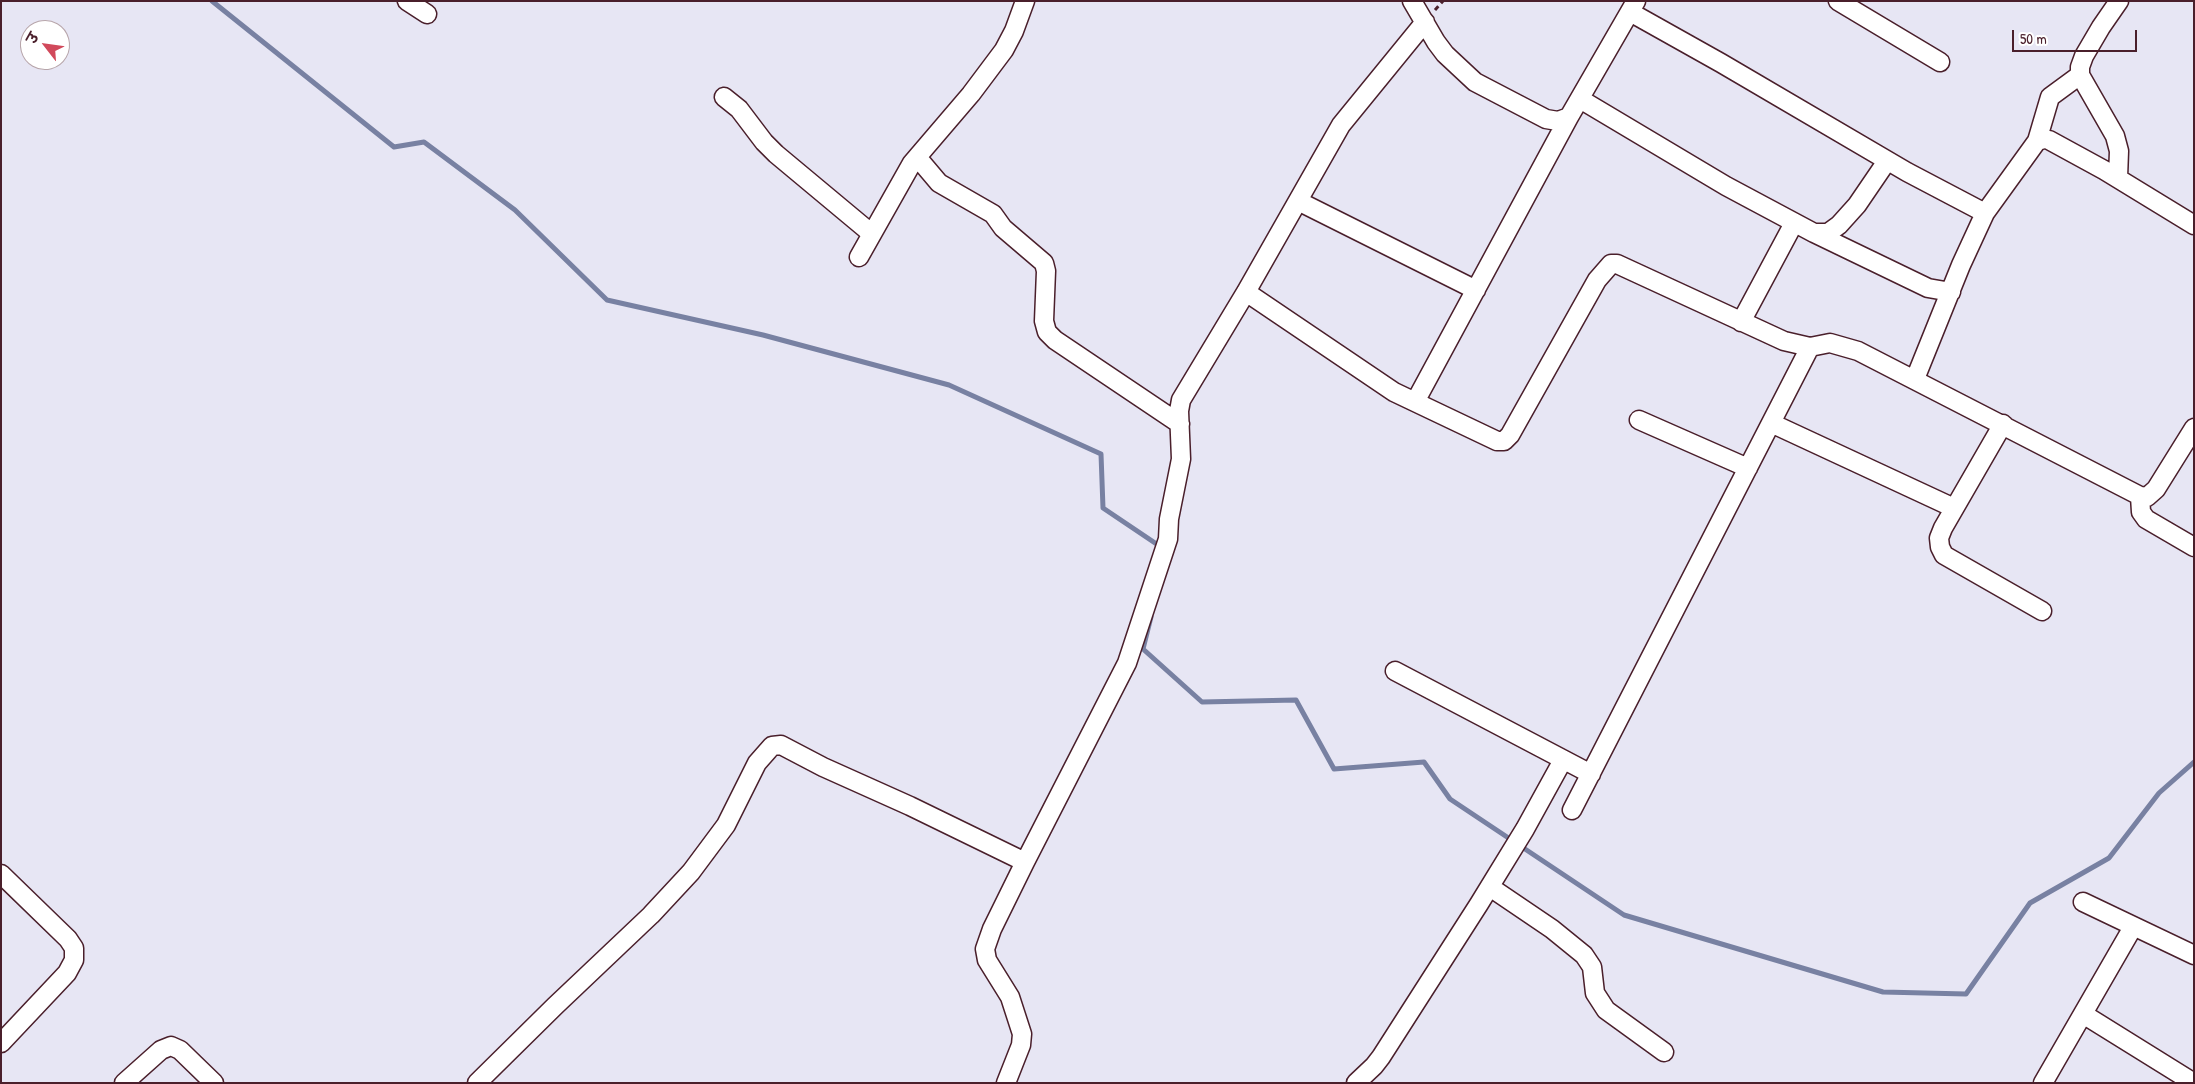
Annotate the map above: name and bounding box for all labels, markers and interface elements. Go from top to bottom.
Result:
north arrow [20,20,70,70]
scale bar [2015,20,2140,52]
text: 50 m [2020,28,2047,49]
text: उ [22,29,43,47]

